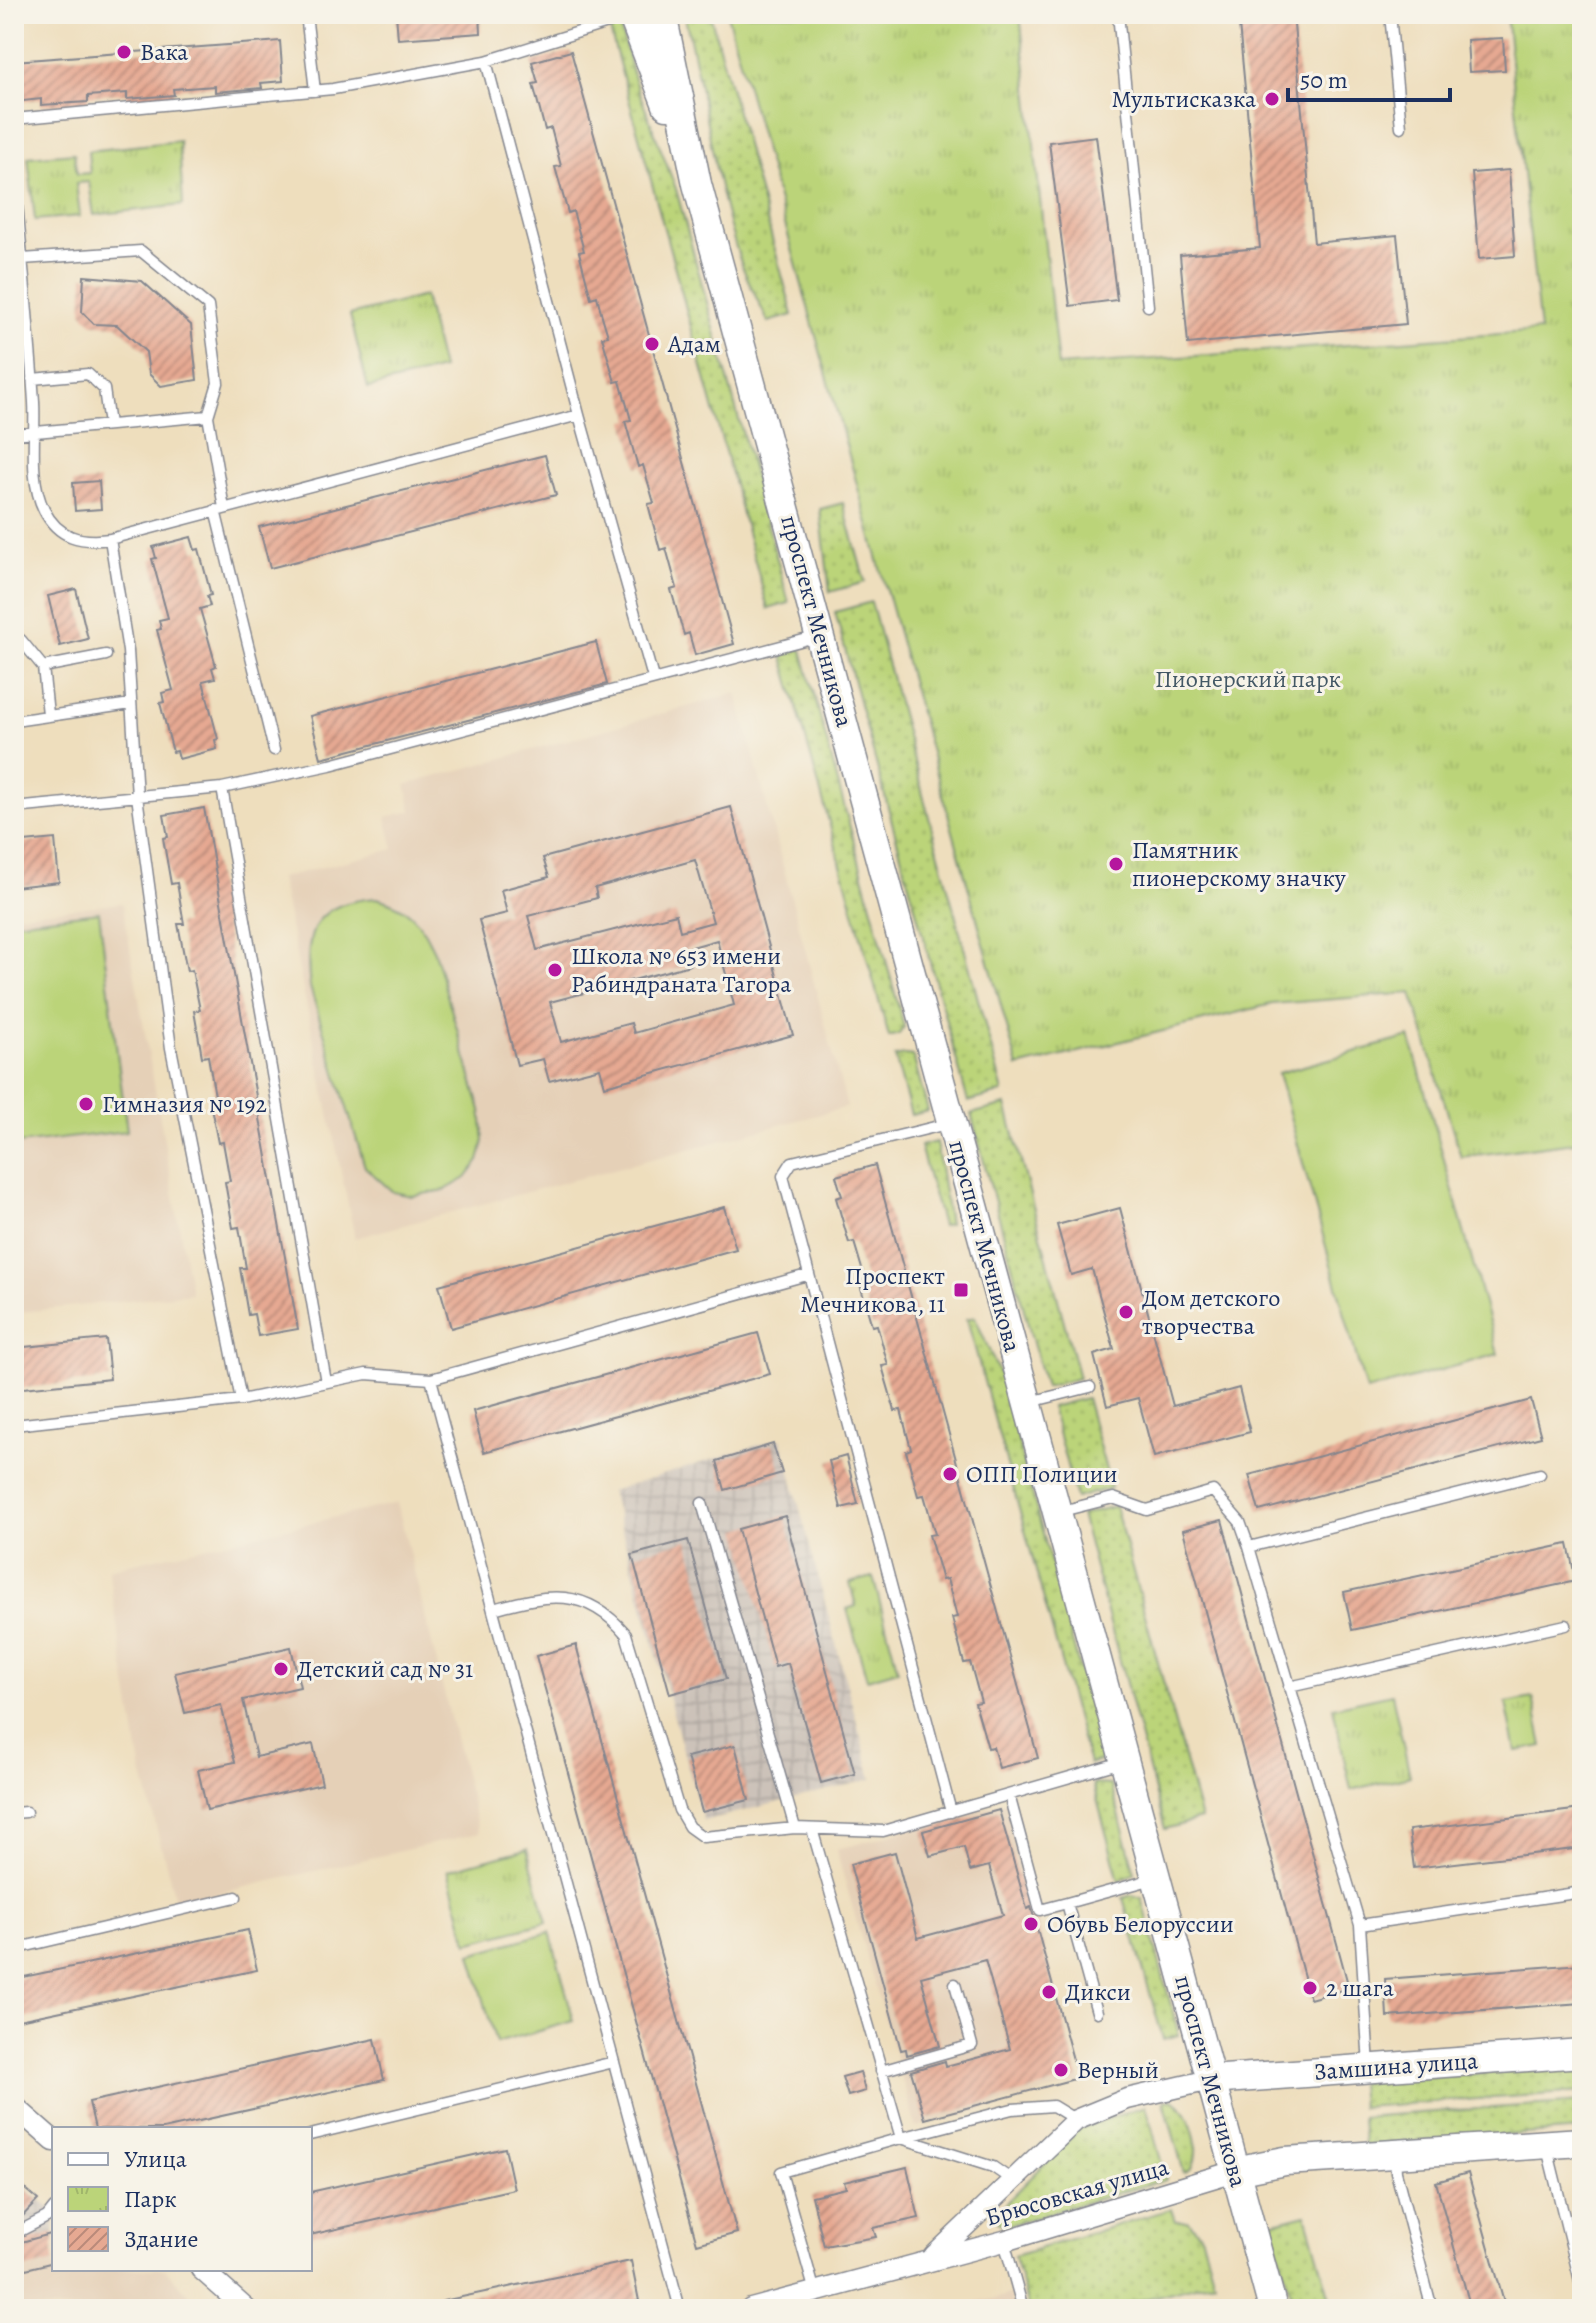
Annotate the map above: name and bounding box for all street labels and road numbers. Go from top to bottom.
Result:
street label: проспект Мечникова [773,512,861,730]
street label: проспект Мечникова [941,1137,1029,1355]
street label: проспект Мечникова [1167,1972,1255,2190]
street label: Замшина улица [1313,2044,1479,2088]
street label: Брюсовская улица [982,2151,1172,2233]

